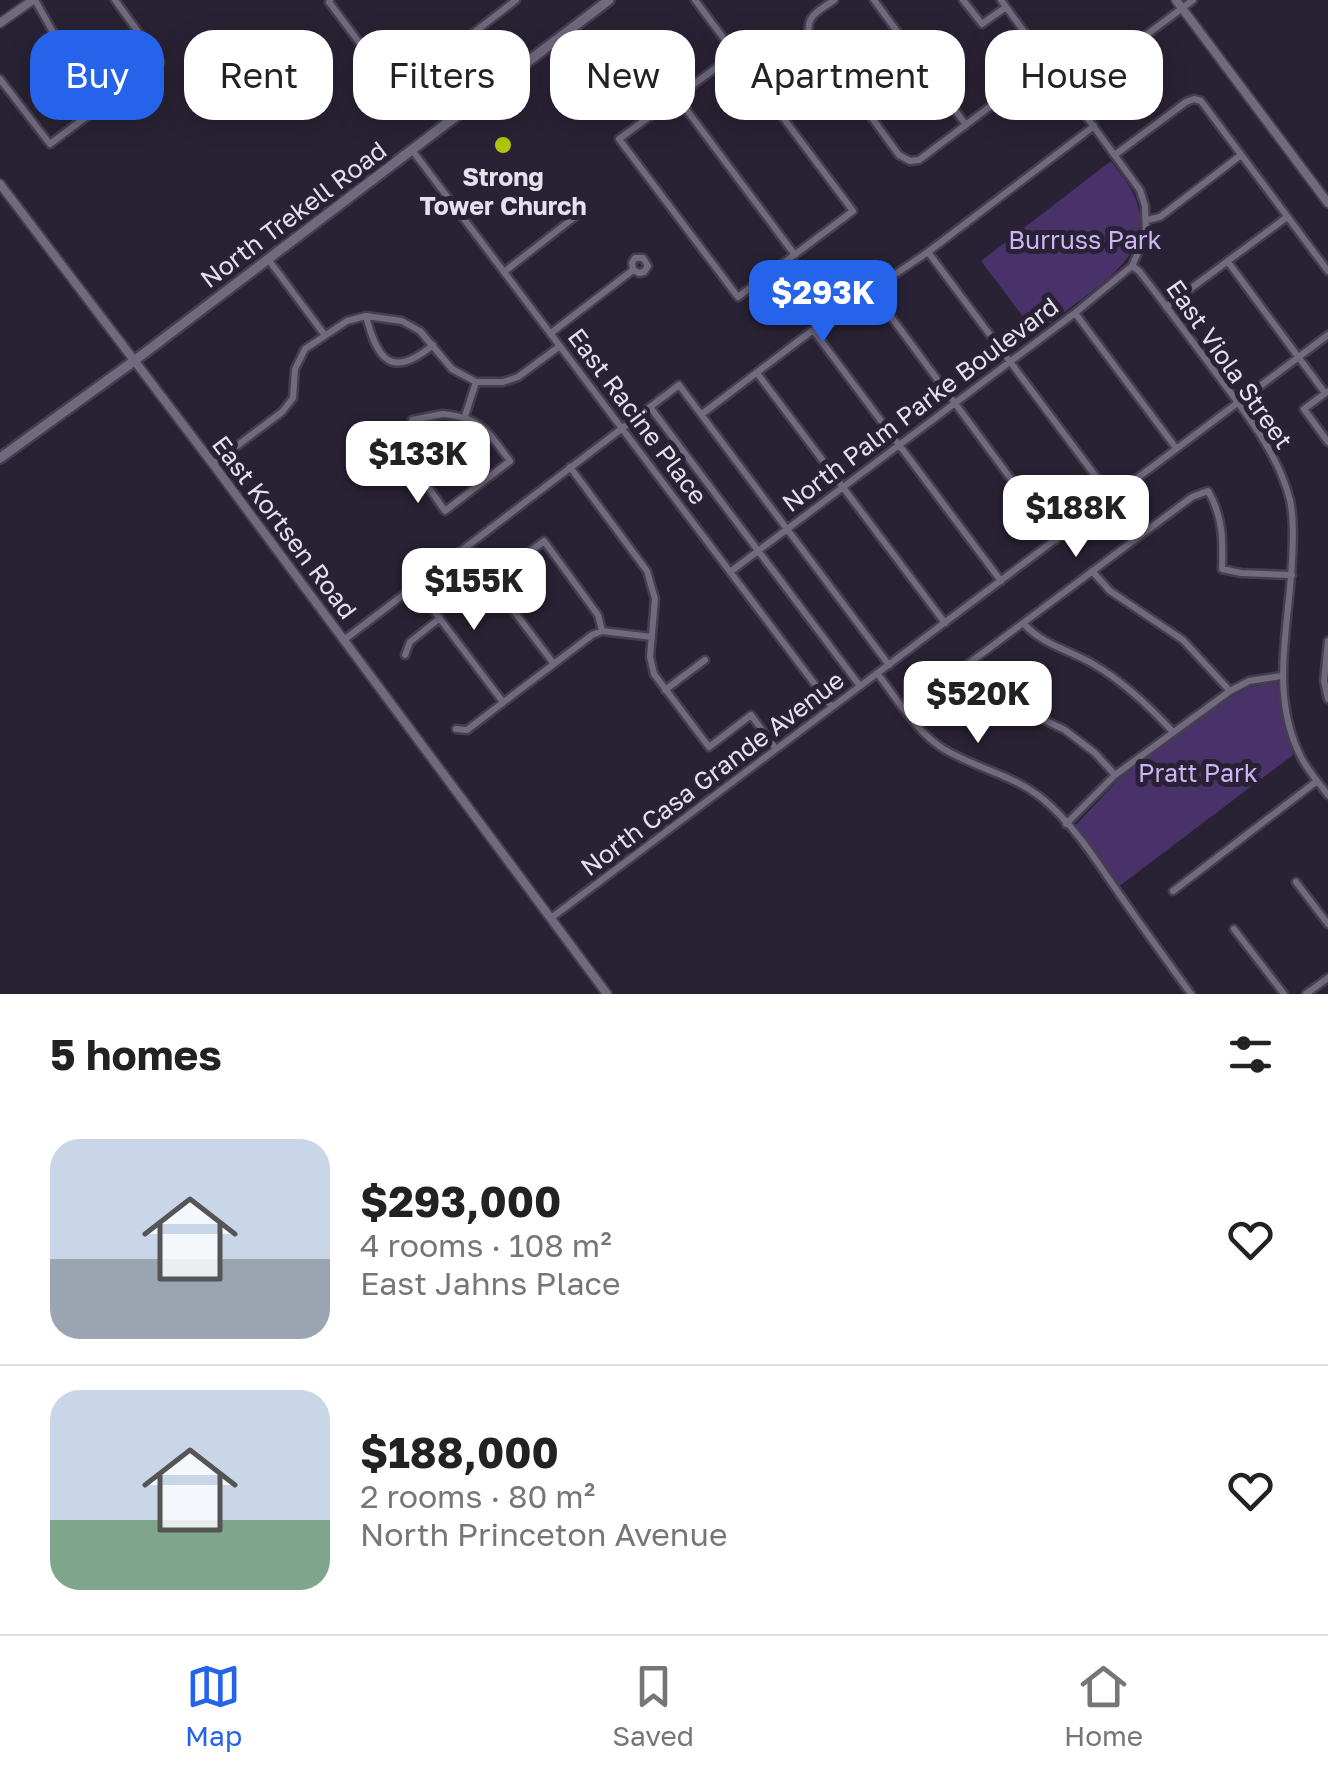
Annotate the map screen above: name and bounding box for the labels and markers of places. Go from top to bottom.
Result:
marker: Strong Tower Church [492,134,514,156]
place label: Strong Tower Church [419,161,587,221]
pin: $293K [753,260,893,345]
pin: $133K [348,421,488,506]
pin: $188K [1006,475,1146,560]
pin: $155K [404,548,544,633]
pin: $520K [908,661,1048,746]

